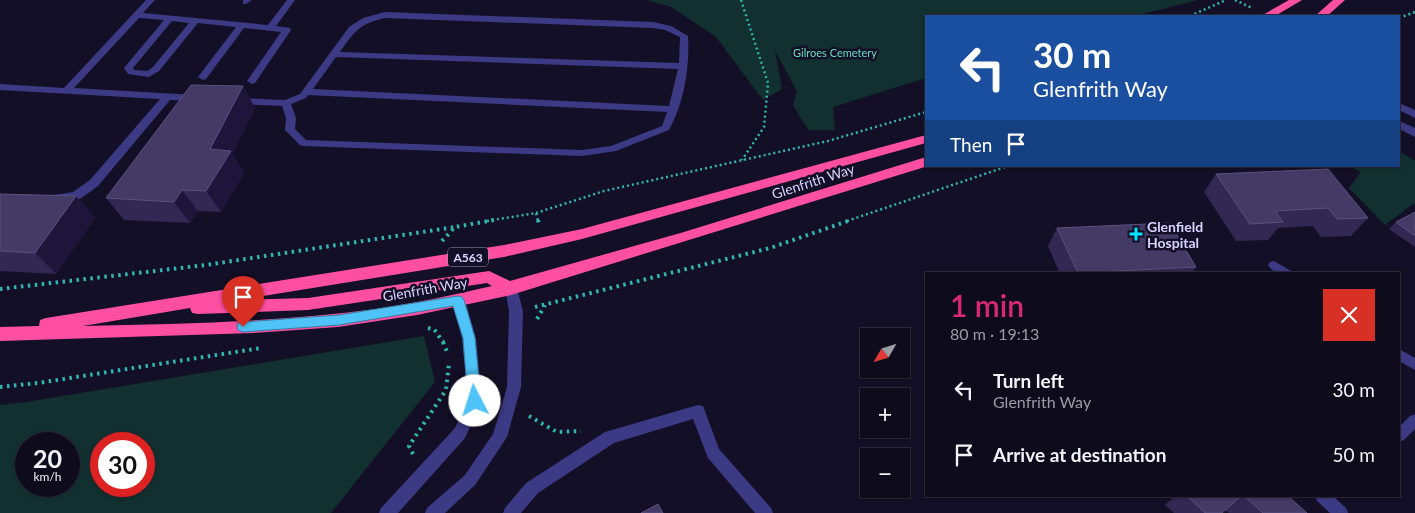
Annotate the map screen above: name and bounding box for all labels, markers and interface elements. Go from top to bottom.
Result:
text: 30 m [1033,33,1111,75]
icon: left [950,35,1015,100]
park label: Gilroes Cemetery [793,46,877,59]
text: Glenfrith Way [1033,75,1168,102]
icon: arrive [1002,130,1030,158]
text: Then [950,133,992,156]
street label: Glenfrith Way [770,159,857,202]
place label: Glenfield Hospital [1147,218,1203,251]
marker: Glenfield Hospital [1129,227,1143,241]
road number: A563 [448,248,488,266]
street label: Glenfrith Way [381,273,470,305]
pin [222,276,264,327]
icon: arrive [229,283,257,311]
text: 1 min [950,287,1024,323]
button: close [1323,289,1375,341]
text: 80 m · 19:13 [950,324,1039,343]
north arrow [860,328,910,378]
map controls [860,328,910,498]
text: Turn left [993,369,1064,392]
position arrow [448,374,500,426]
icon: left [950,376,978,404]
text: 30 m [1332,378,1375,401]
button: + [860,388,910,438]
text: Glenfrith Way [993,392,1091,411]
speed limit sign: 30 [90,432,155,497]
icon: arrive [950,441,978,469]
text: 20 [33,443,62,473]
text: Arrive at destination [993,443,1166,466]
text: 50 m [1332,443,1375,466]
button: − [860,448,910,498]
text: km/h [33,469,62,484]

